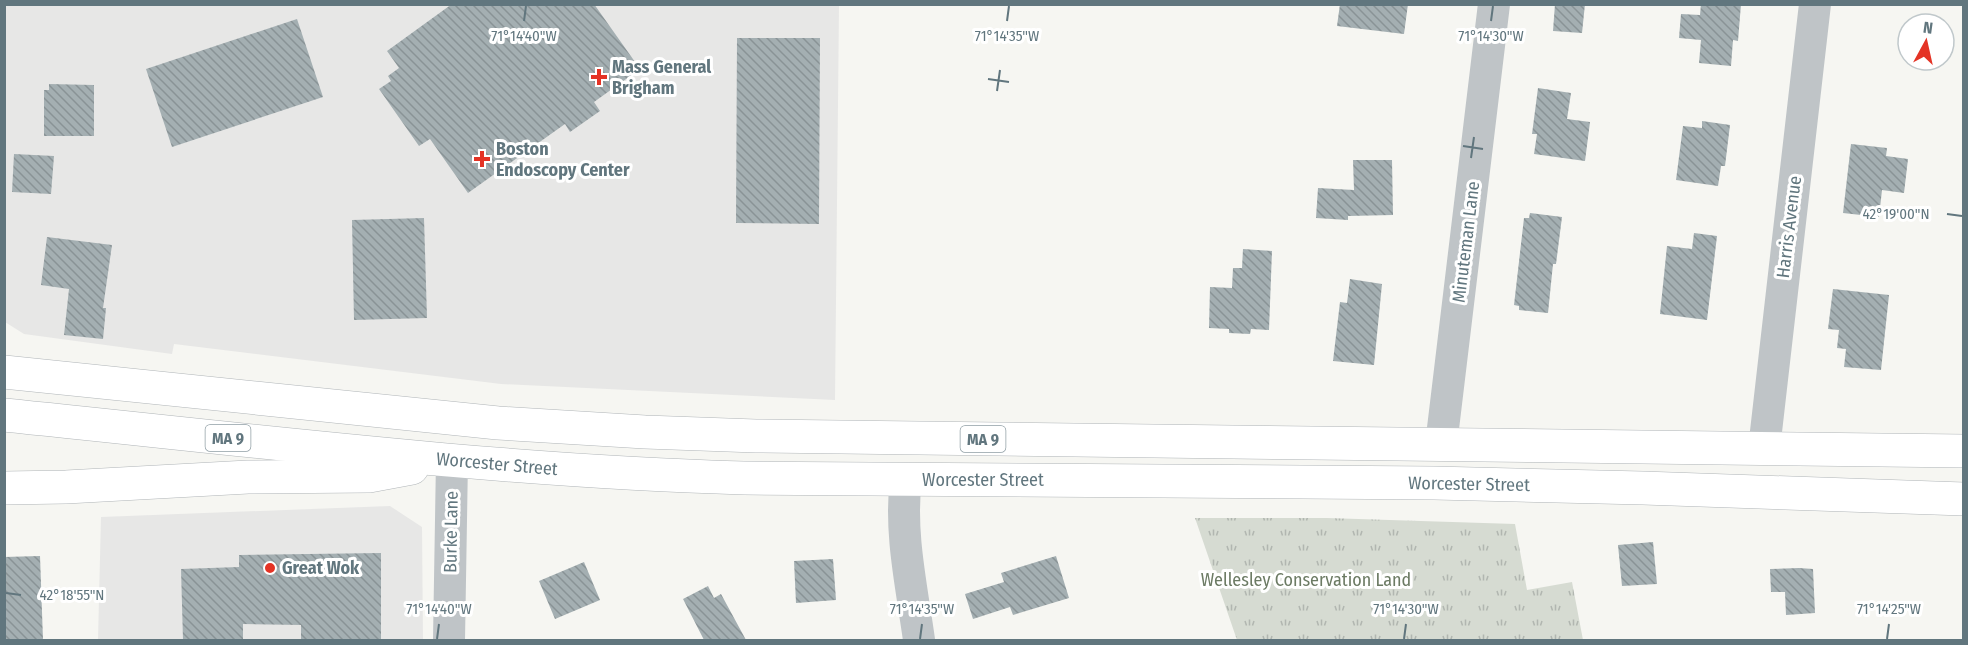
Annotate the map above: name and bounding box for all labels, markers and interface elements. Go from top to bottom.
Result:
north arrow [1896,12,1956,72]
text: N [1922,18,1934,38]
text: 71°14'40"W [491,27,557,45]
text: 71°14'35"W [975,27,1039,45]
text: 71°14'30"W [1458,27,1524,45]
place label: Mass General Brigham [612,56,711,99]
marker: Mass General Brigham [590,68,608,86]
place label: Boston Endoscopy Center [496,138,630,181]
marker: Boston Endoscopy Center [473,150,491,168]
street label: Harris Avenue [1772,175,1806,279]
street label: Minuteman Lane [1448,180,1484,304]
text: 42°19'00"N [1863,205,1930,223]
road number: MA 9 [206,425,250,451]
road number: MA 9 [960,426,1006,452]
street label: Worcester Street [435,448,559,480]
street label: Worcester Street [922,469,1044,491]
street label: Worcester Street [1408,472,1530,496]
street label: Burke Lane [439,491,463,573]
place label: Great Wok [282,557,360,579]
marker: Great Wok [263,561,277,575]
park label: Wellesley Conservation Land [1201,569,1411,591]
text: 42°18'55"N [40,586,104,604]
text: 71°14'40"W [406,600,472,618]
text: 71°14'35"W [890,600,954,618]
text: 71°14'30"W [1373,600,1439,618]
text: 71°14'25"W [1857,600,1921,618]

